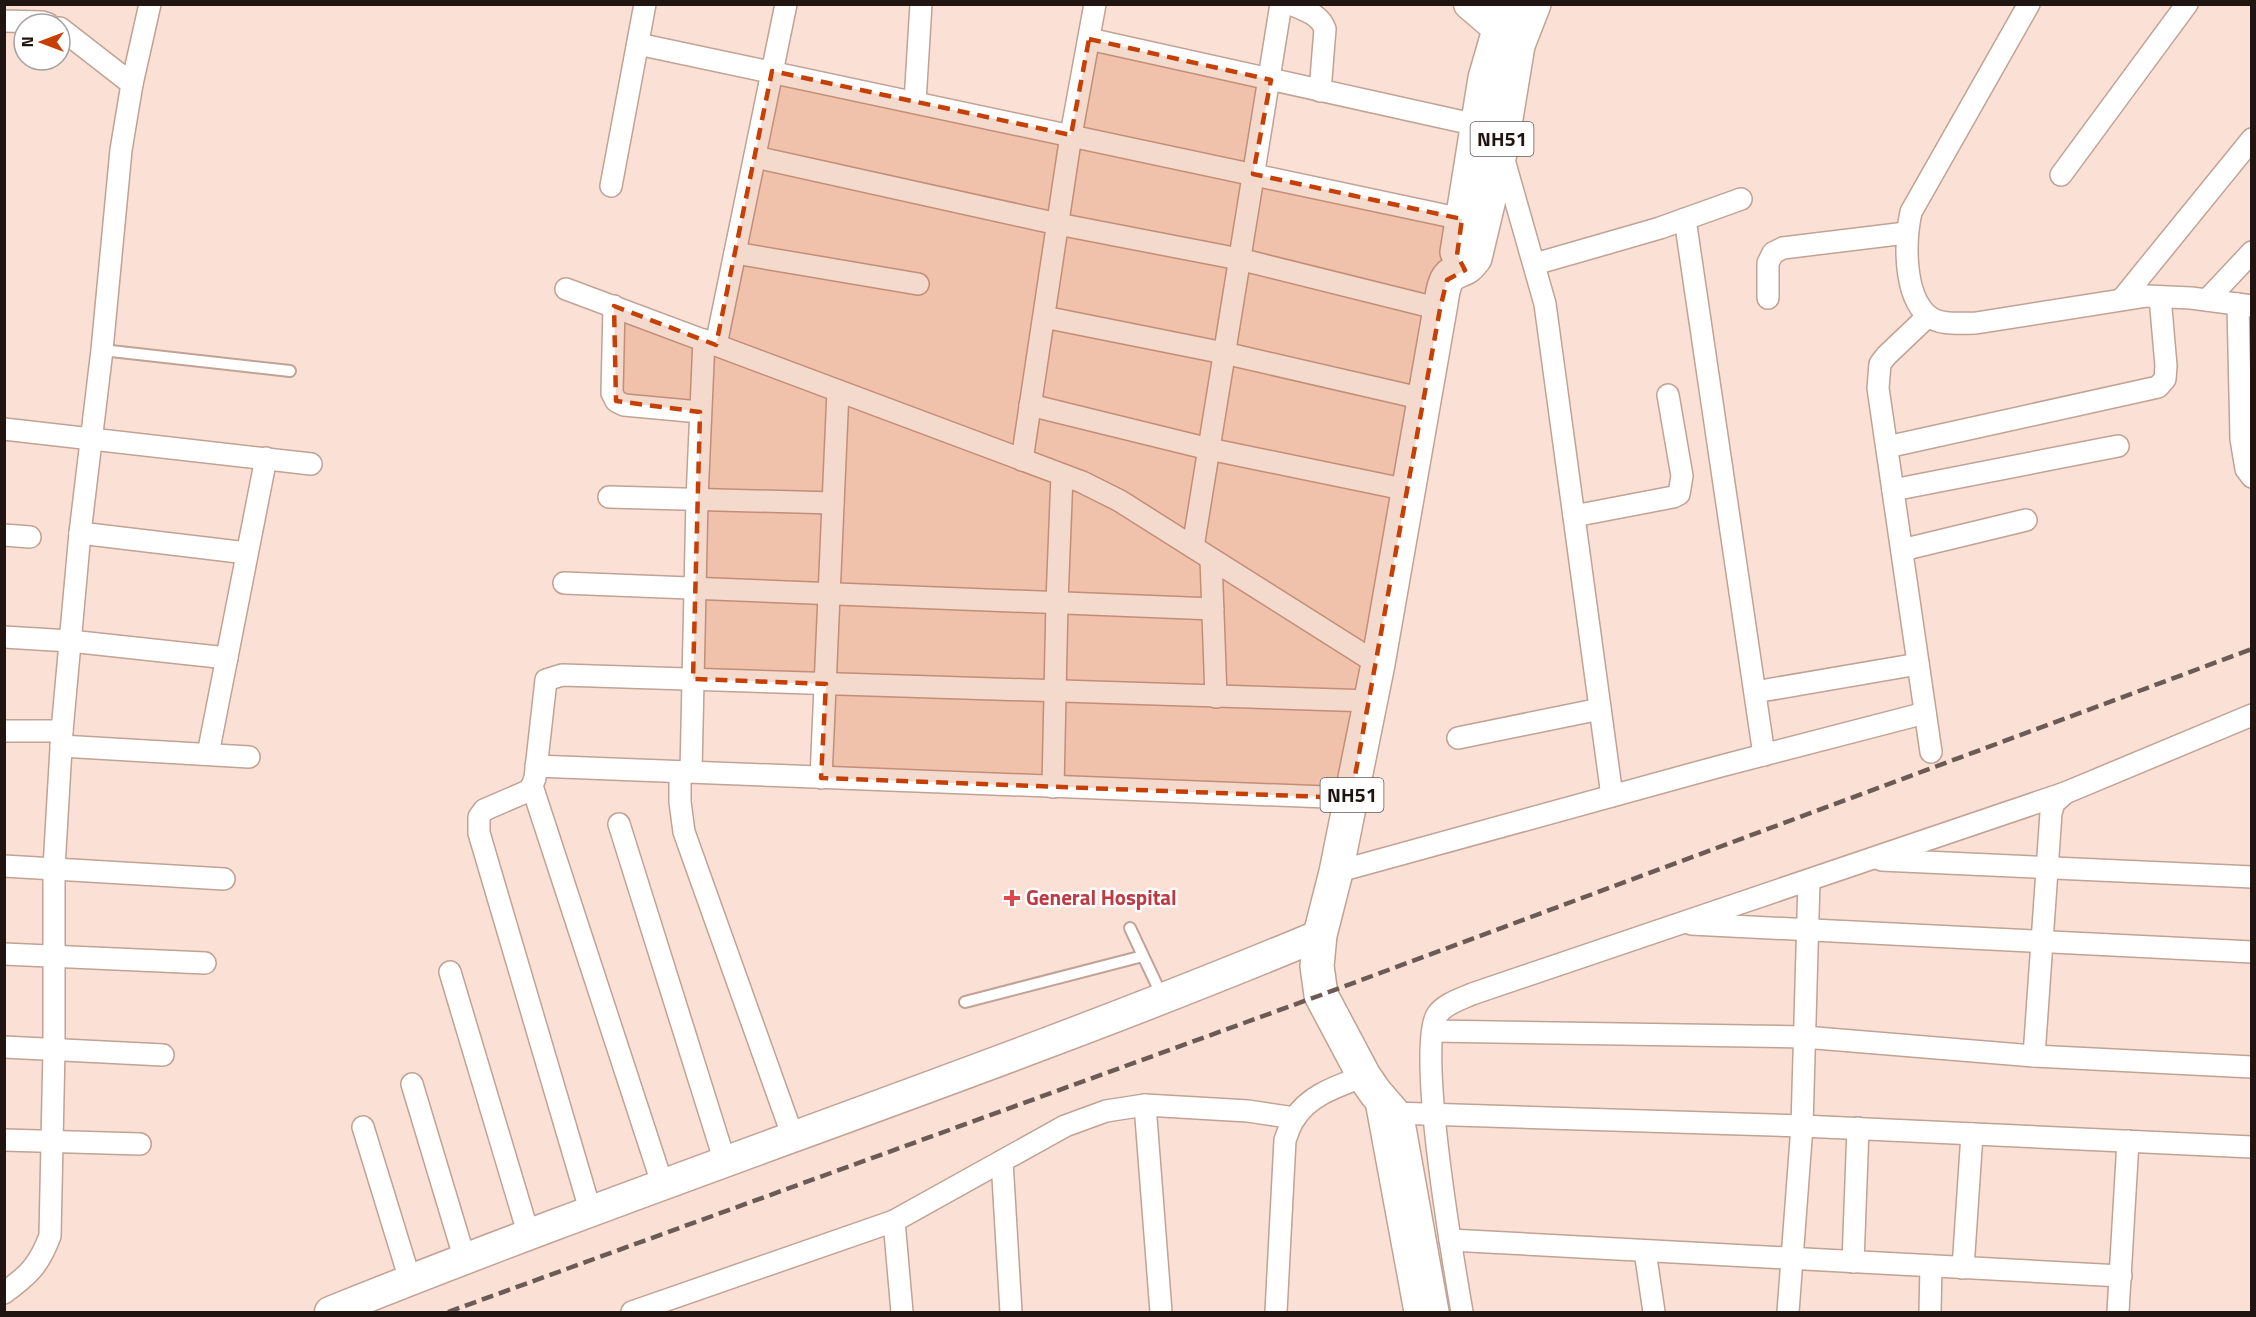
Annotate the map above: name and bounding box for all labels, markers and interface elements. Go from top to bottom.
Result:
north arrow [12,12,72,72]
text: N [15,36,39,48]
road number: NH51 [1470,122,1534,156]
road number: NH51 [1320,778,1384,812]
place label: General Hospital [1026,881,1177,913]
marker: General Hospital [1003,889,1021,907]

